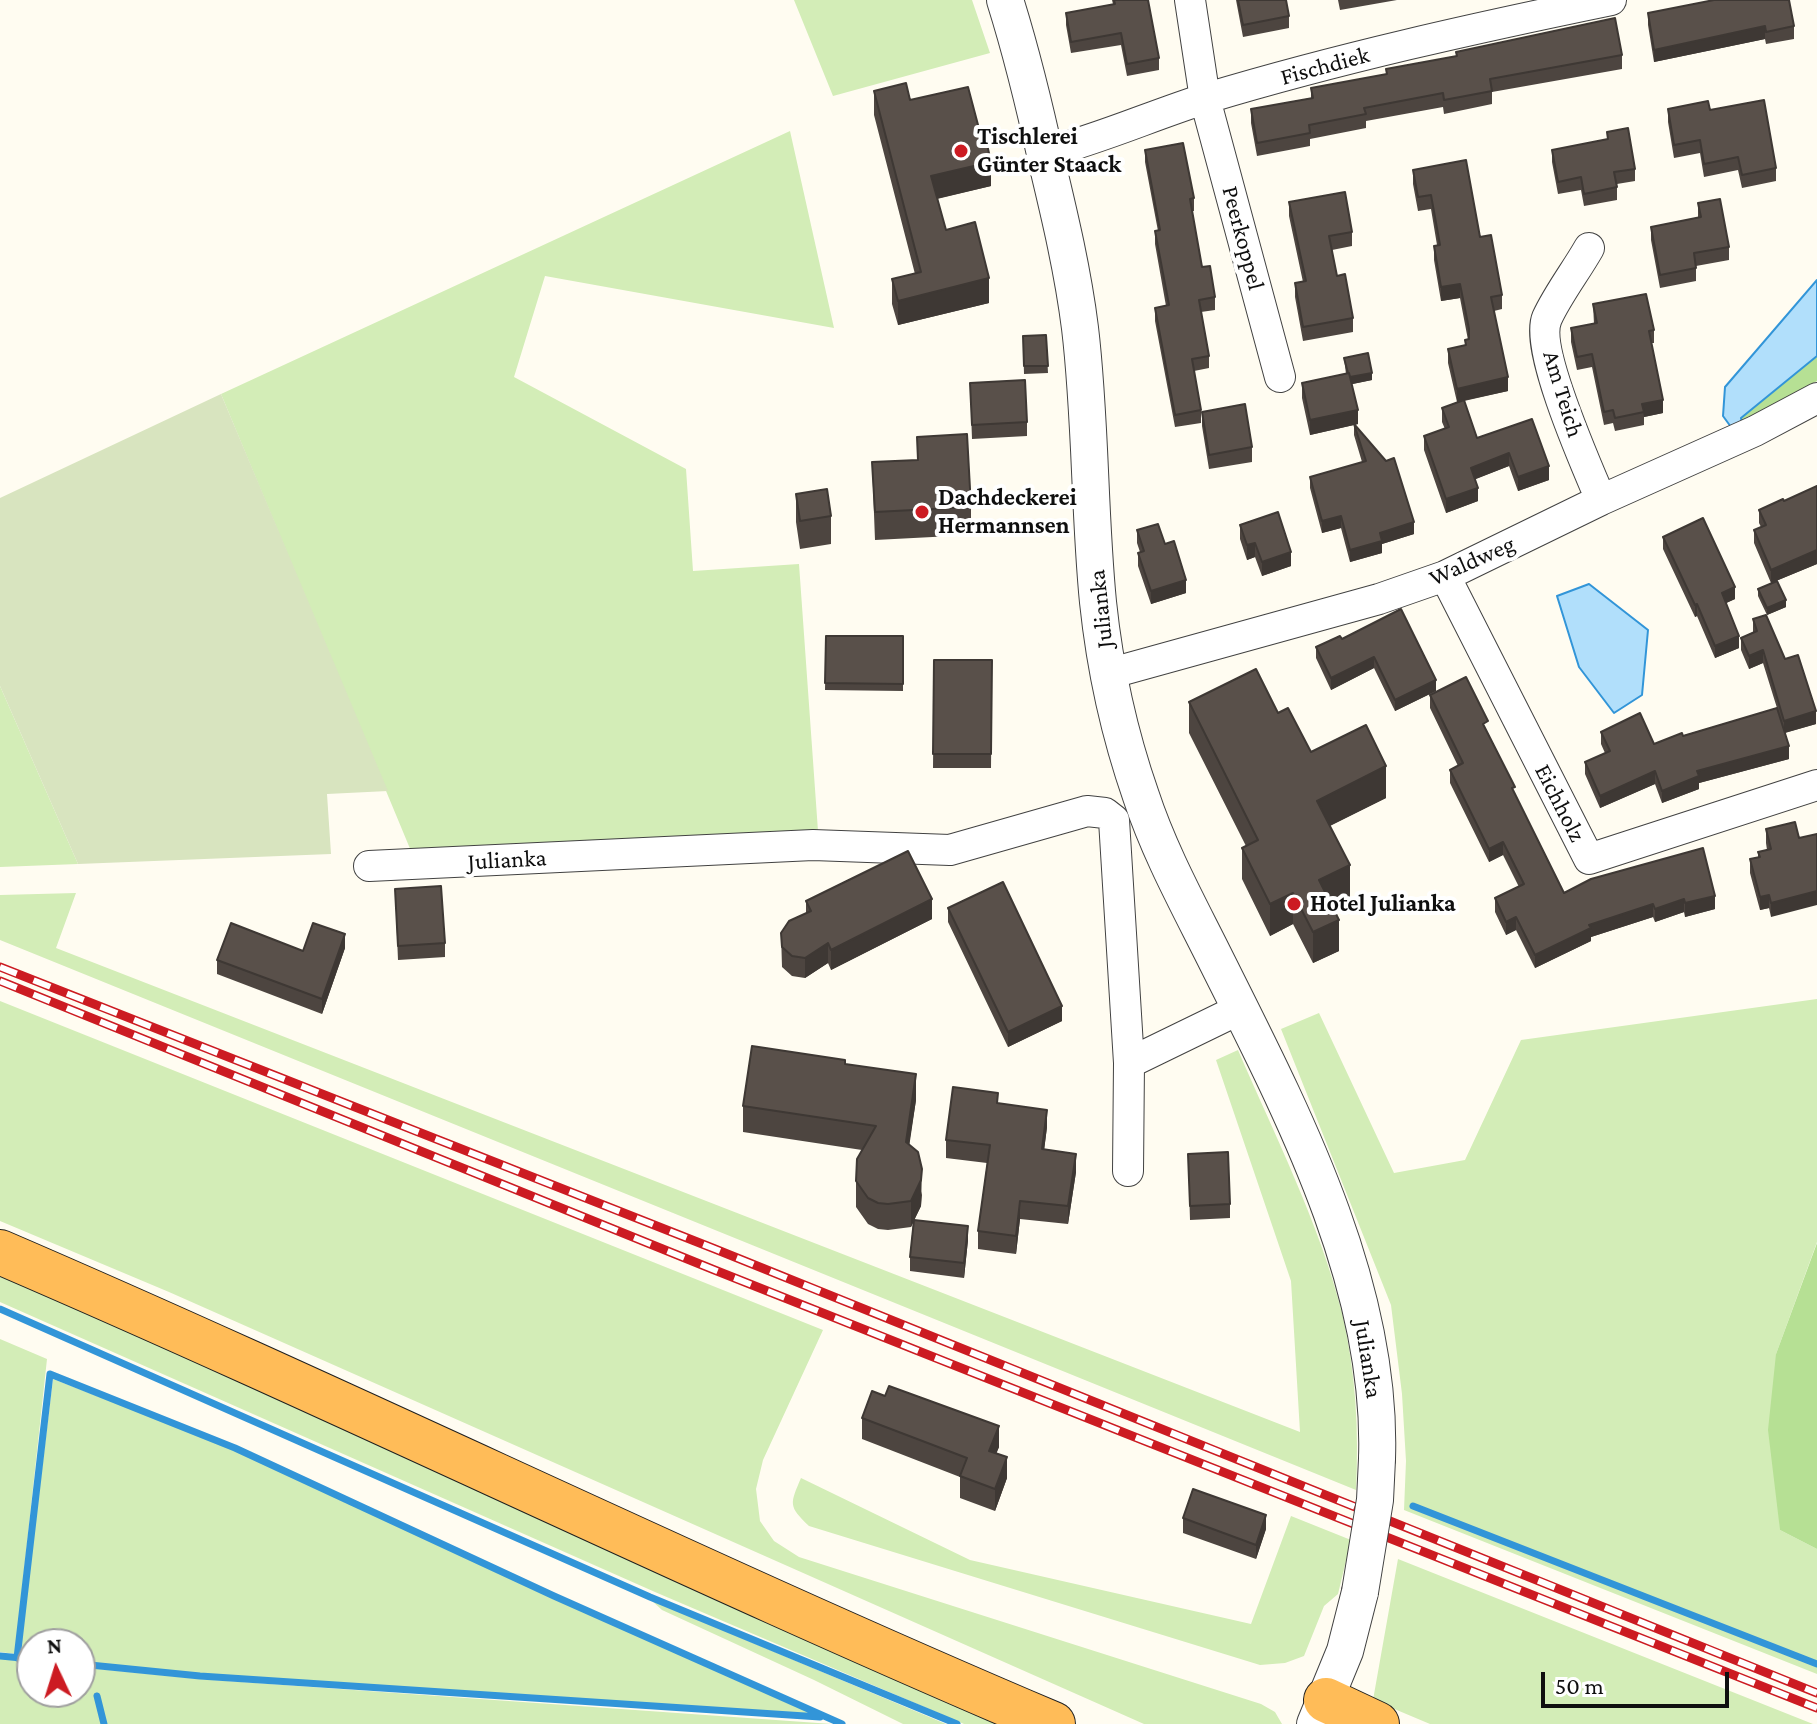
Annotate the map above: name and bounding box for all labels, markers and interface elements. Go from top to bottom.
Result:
street label: Fischdiek [1277,40,1373,92]
place label: Tischlerei Günter Staack [977,123,1121,179]
marker: Tischlerei Günter Staack [952,142,970,160]
street label: Peerkoppel [1215,183,1271,293]
street label: Am Teich [1536,347,1590,441]
place label: Dachdeckerei Hermannsen [938,484,1077,540]
marker: Dachdeckerei Hermannsen [913,503,931,521]
street label: Waldweg [1425,529,1519,593]
street label: Julianka [1083,568,1119,650]
street label: Eichholz [1528,759,1592,847]
street label: Julianka [467,844,547,876]
place label: Hotel Julianka [1310,890,1456,918]
marker: Hotel Julianka [1285,895,1303,913]
street label: Julianka [1348,1318,1388,1400]
north arrow [16,1628,96,1708]
text: N [46,1633,63,1659]
scale bar [1545,1656,1733,1706]
text: 50 m [1555,1672,1604,1699]

